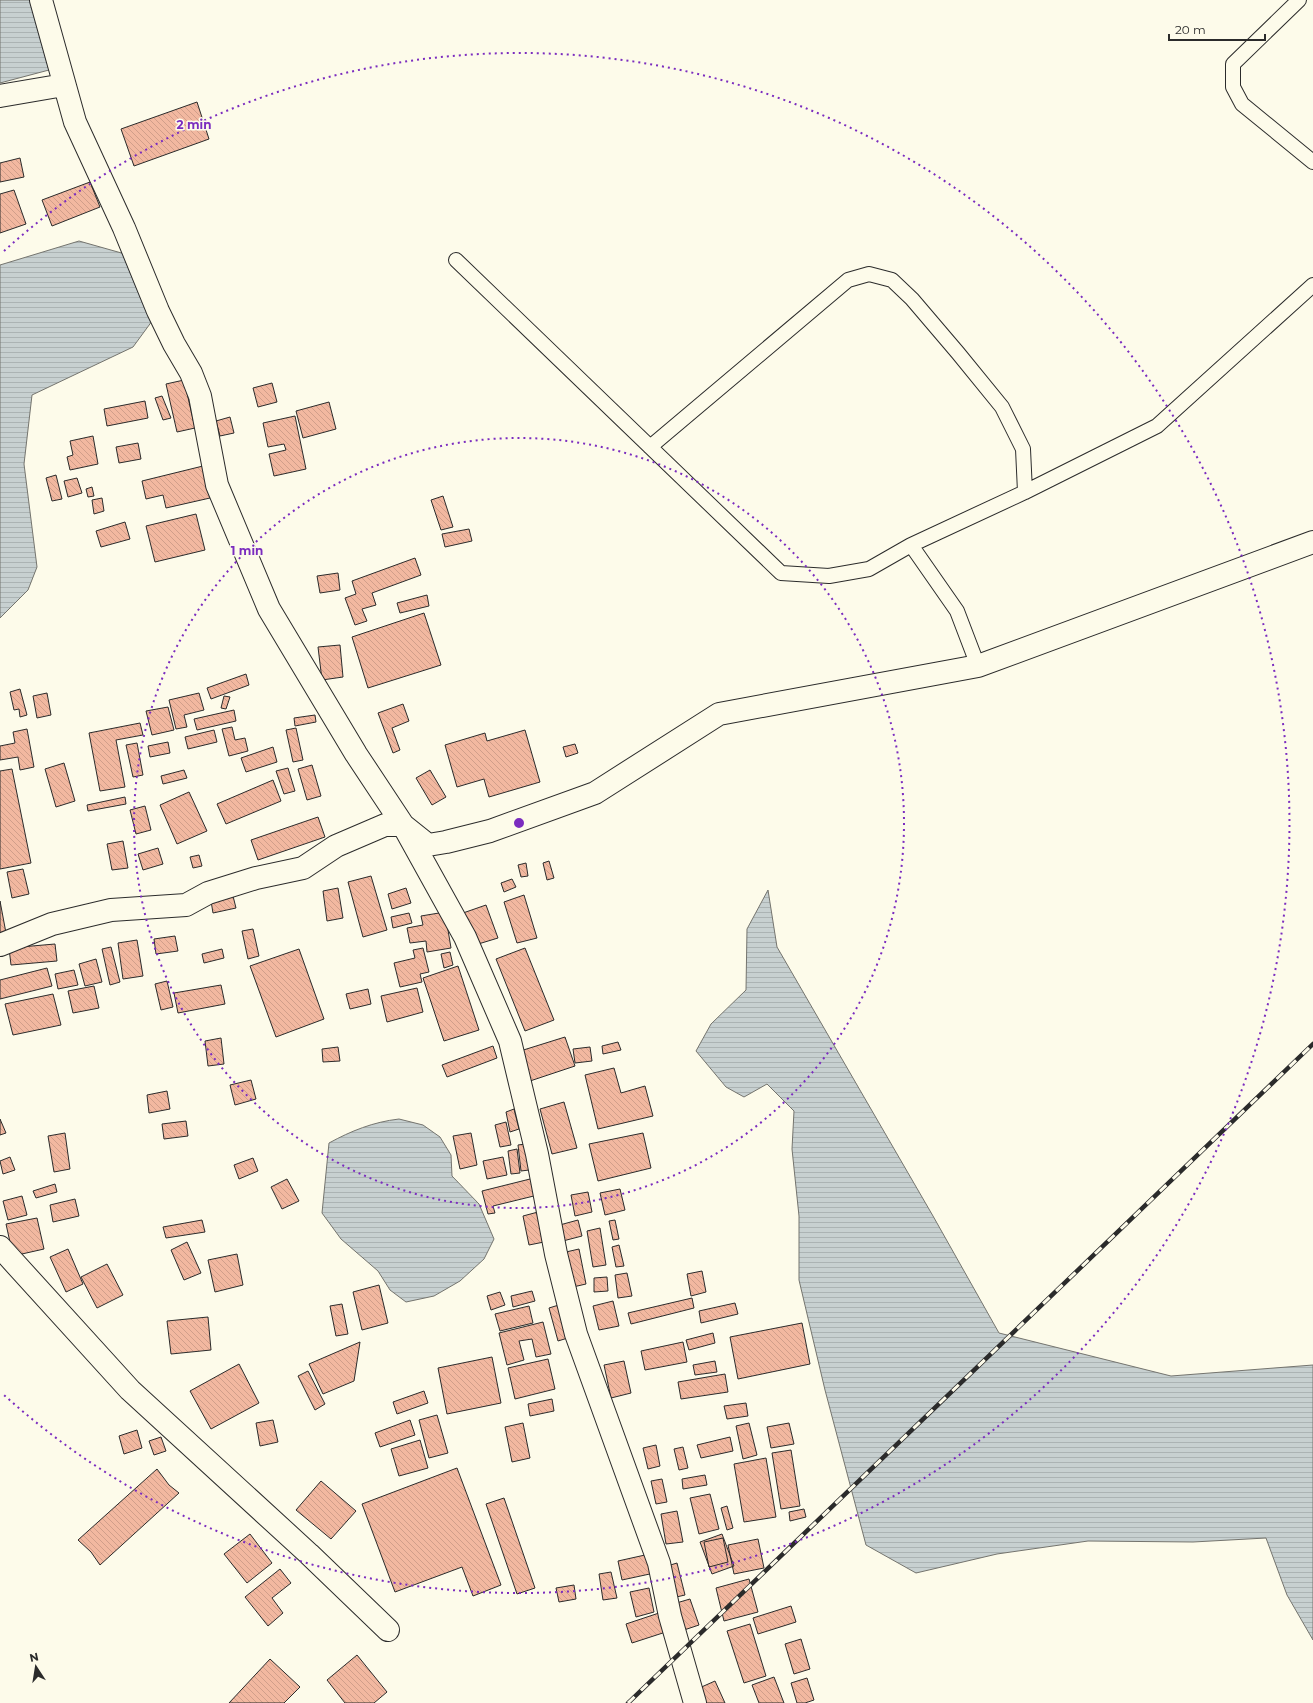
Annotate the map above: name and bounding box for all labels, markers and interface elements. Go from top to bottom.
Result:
scale bar [1169,16,1265,42]
text: 20 m [1175,22,1206,37]
text: 2 min [177,117,211,132]
text: 1 min [231,543,263,558]
centre of rings [512,816,526,830]
north arrow [16,1647,56,1687]
text: N [28,1649,40,1665]

